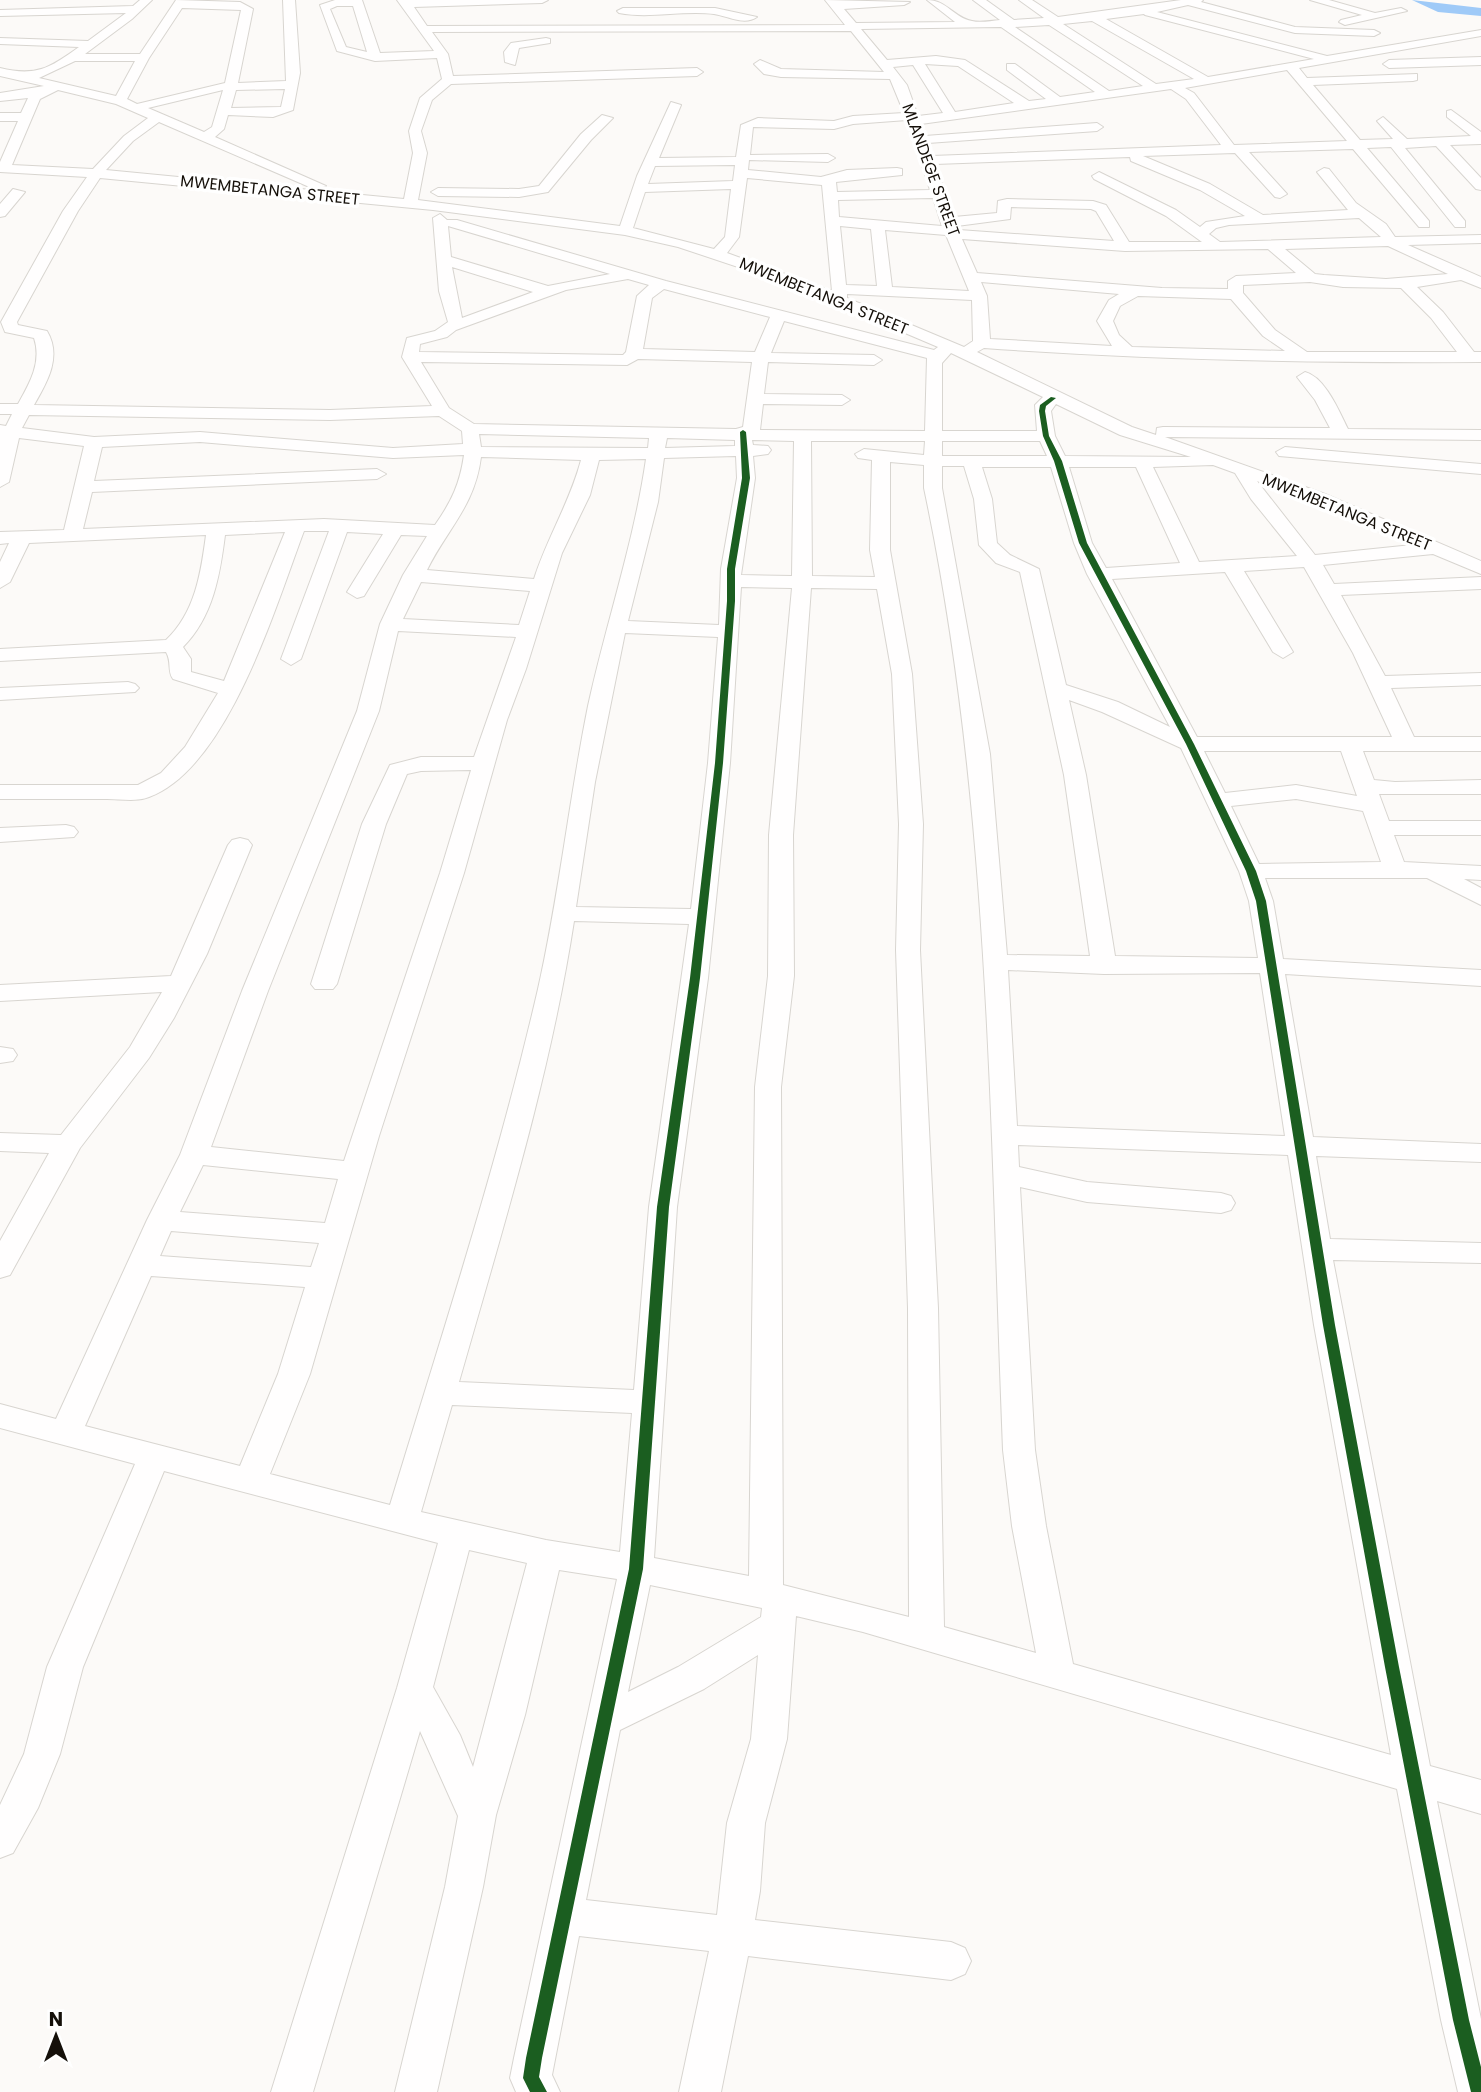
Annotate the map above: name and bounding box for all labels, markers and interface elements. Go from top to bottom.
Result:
street label: MLANDEGE STREET [896,100,966,240]
street label: MWEMBETANGA STREET [179,169,361,211]
street label: MWEMBETANGA STREET [736,252,912,341]
street label: MWEMBETANGA STREET [1259,468,1435,557]
north arrow [21,2001,91,2071]
text: N [49,2006,63,2033]

